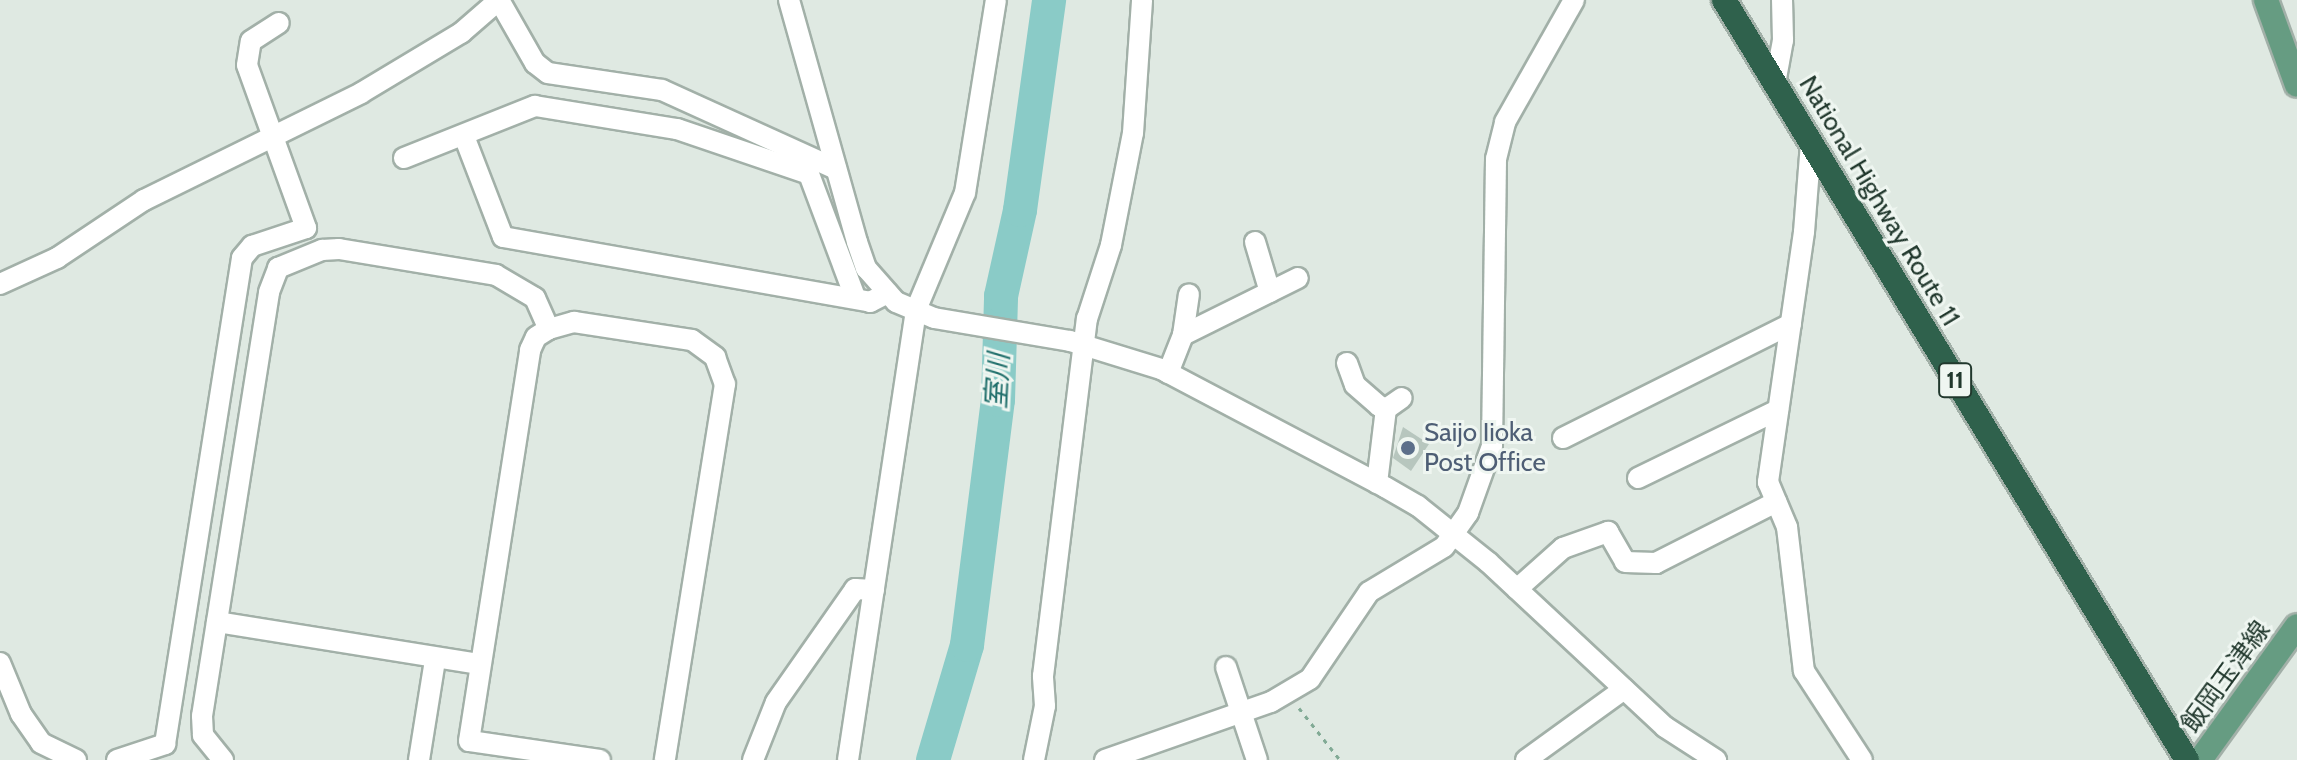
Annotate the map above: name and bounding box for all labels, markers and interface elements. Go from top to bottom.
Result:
street label: National Highway Route 11 [1792,70,1966,332]
water label: 室川 [979,352,1015,410]
road number: 11 [1937,360,1973,400]
place label: Saijo Iioka Post Office [1424,417,1546,478]
marker: Saijo Iioka Post Office [1399,439,1417,457]
street label: 飯岡玉津線 [2175,615,2277,739]

